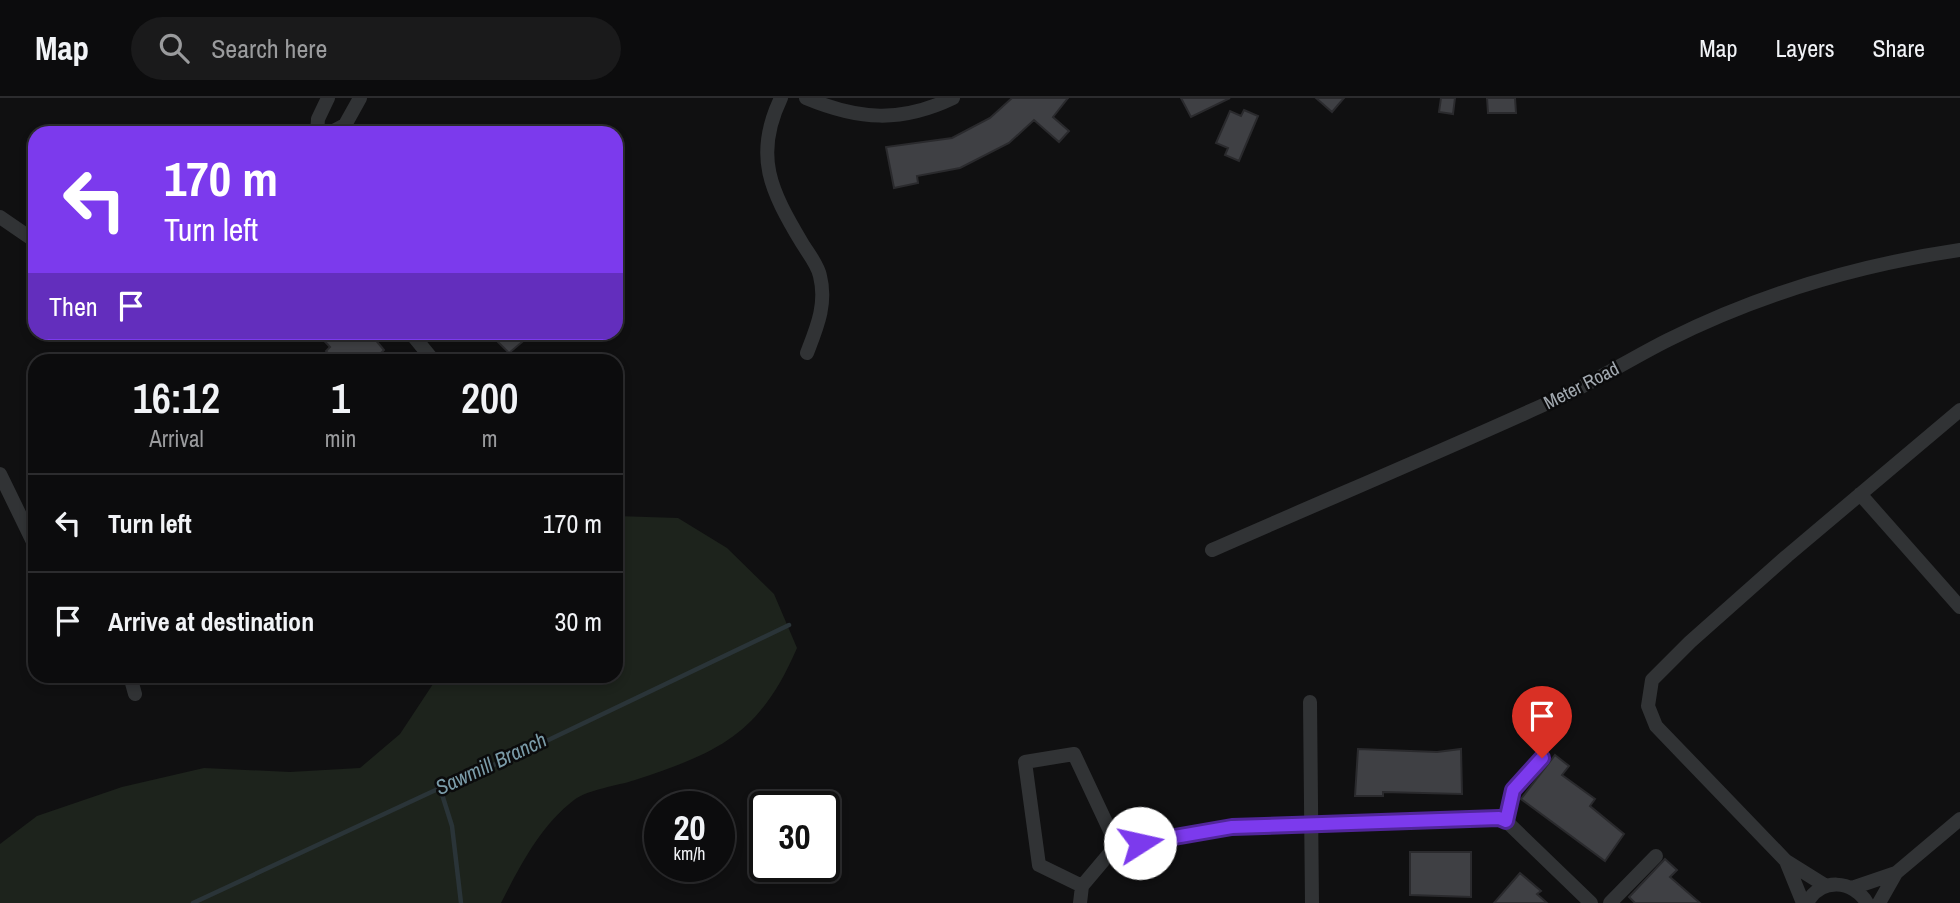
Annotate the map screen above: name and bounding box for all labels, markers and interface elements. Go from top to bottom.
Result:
search box [131,17,621,80]
text: Map [35,26,89,70]
icon: search [155,29,193,67]
text: Search here [211,31,327,66]
text: Map [1699,32,1737,64]
text: Layers [1775,32,1834,64]
text: Share [1872,32,1925,64]
text: 170 m [164,145,278,211]
icon: left [49,154,140,245]
text: Turn left [164,208,258,251]
icon: arrive [112,287,150,325]
text: Then [49,289,98,324]
street label: Meter Road [1539,355,1623,415]
text: 16:12 [133,370,220,426]
text: 1 [331,370,350,426]
text: 200 [461,370,518,426]
text: Arrival [149,423,204,454]
text: min [325,423,356,454]
text: m [482,423,497,454]
icon: left [49,504,87,542]
text: Turn left [108,506,192,541]
text: 170 m [543,506,602,541]
icon: arrive [49,602,87,640]
text: Arrive at destination [108,604,314,639]
text: 30 m [555,604,602,639]
pin [1512,686,1572,758]
icon: arrive [1523,697,1561,735]
water label: Sawmill Branch [430,725,551,802]
speed limit sign: 30 [749,791,840,882]
text: 20 [674,804,705,851]
position arrow [1103,806,1177,880]
text: km/h [674,841,706,866]

